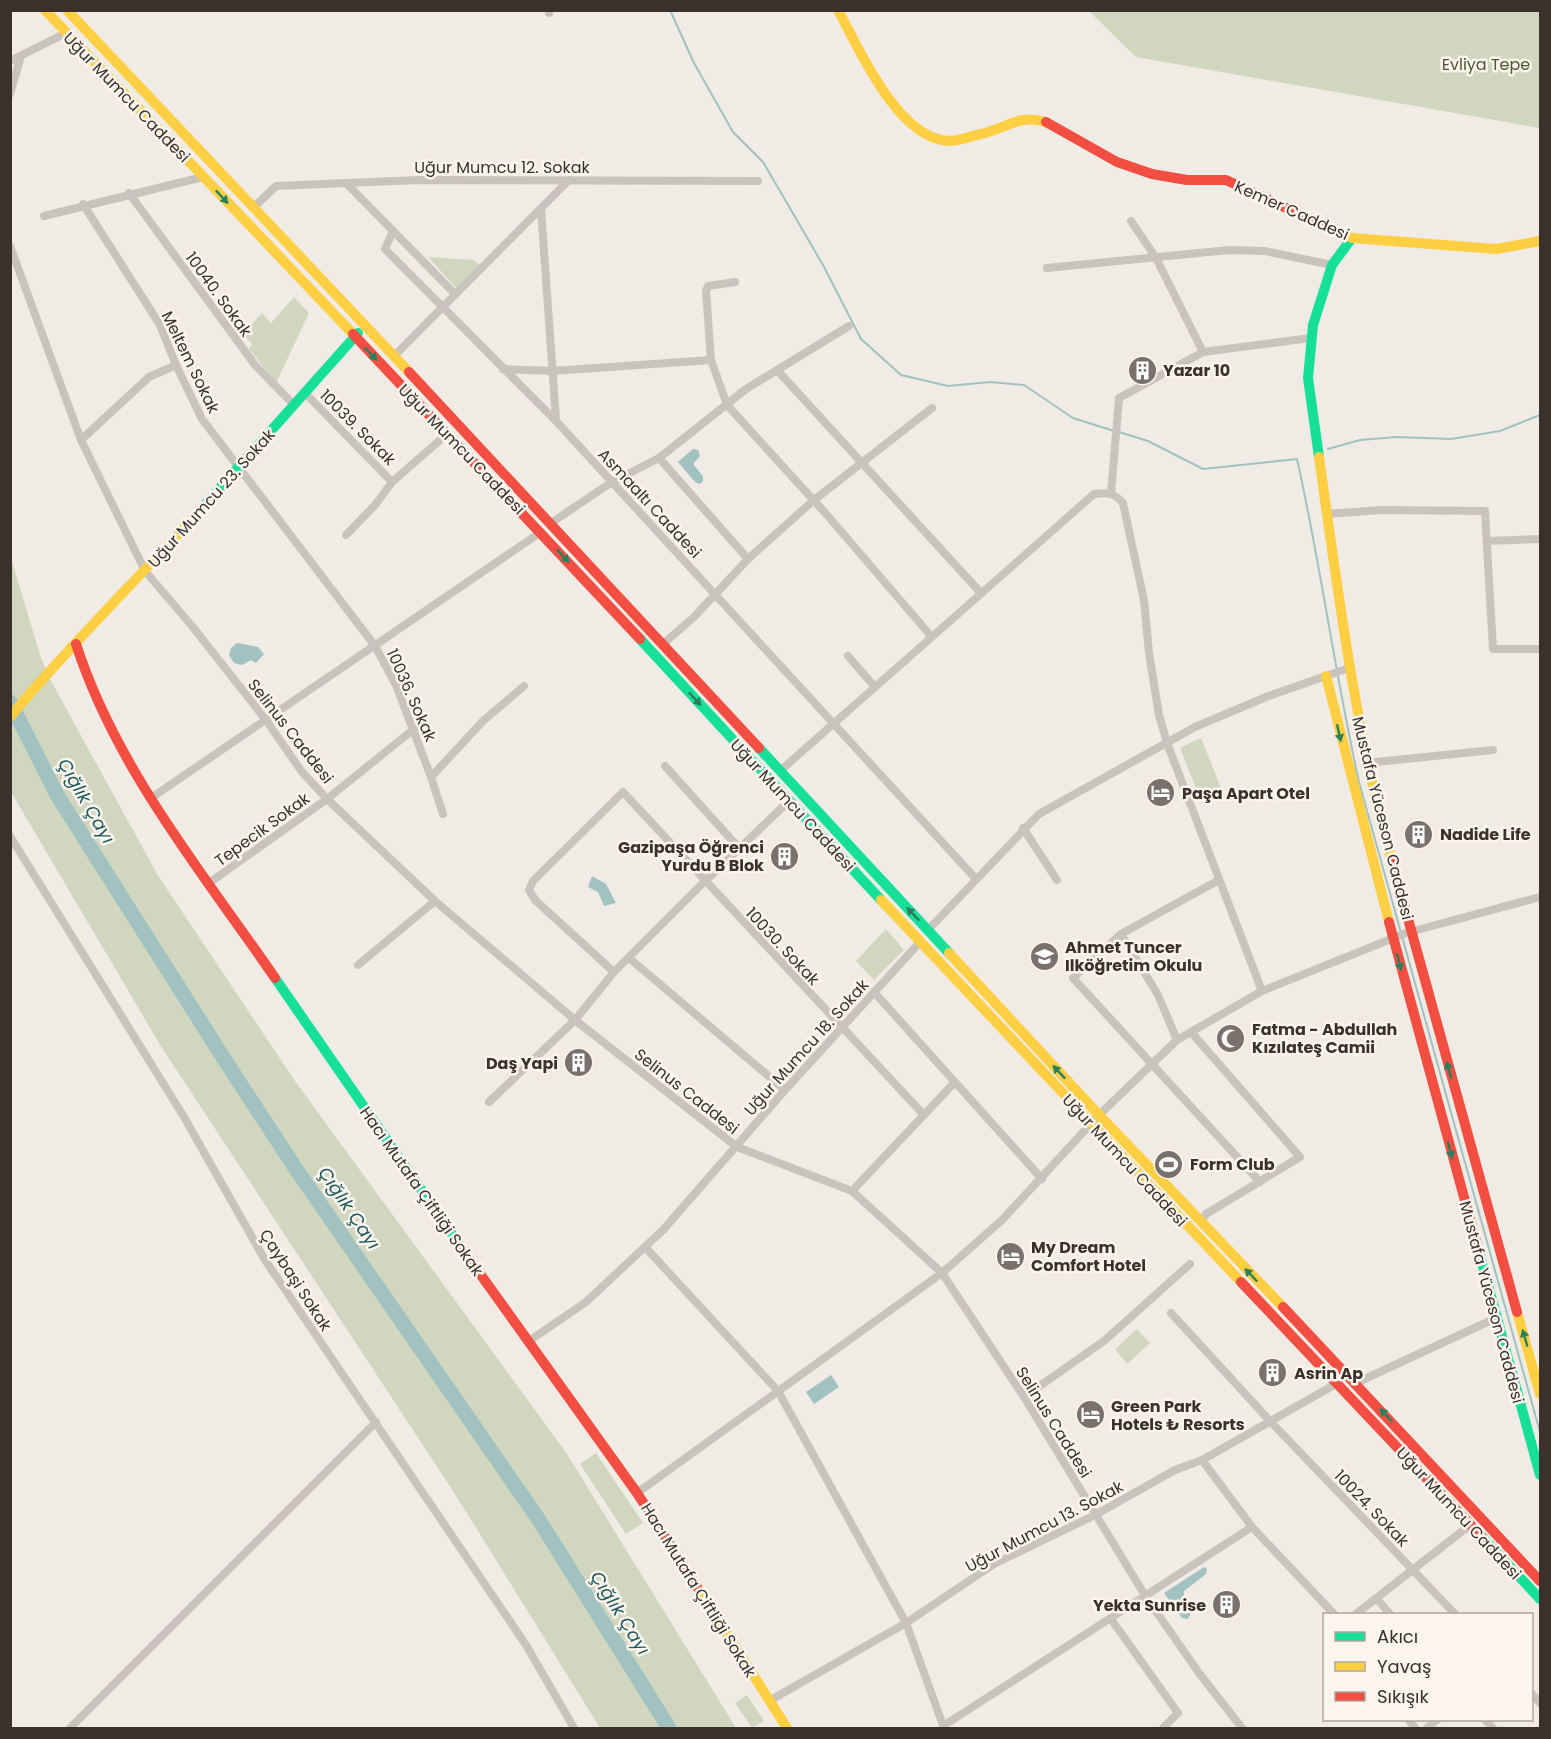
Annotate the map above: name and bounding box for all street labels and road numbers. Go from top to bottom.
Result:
street label: Uğur Mumcu Caddesi [58,27,195,168]
street label: Uğur Mumcu 12. Sokak [414,156,591,179]
street label: Kemer Caddesi [1231,175,1353,246]
street label: 10040. Sokak [180,247,258,342]
street label: Meltem Sokak [156,307,226,418]
street label: Uğur Mumcu Caddesi [393,379,530,520]
street label: 10039. Sokak [314,384,401,471]
street label: Uğur Mumcu 23. Sokak [143,423,281,573]
street label: Asmaaltı Caddesi [593,443,707,563]
street label: 10036. Sokak [381,645,443,746]
street label: Selinus Caddesi [242,674,339,789]
street label: Mustafa Yüceson Caddesi [1346,714,1419,922]
street label: Uğur Mumcu Caddesi [725,734,860,877]
street label: Tepecik Sokak [210,787,315,872]
street label: 10030. Sokak [740,902,825,991]
street label: Uğur Mumcu 18. Sokak [739,973,875,1121]
street label: Selinus Caddesi [629,1043,744,1140]
street label: Uğur Mumcu Caddesi [1057,1089,1192,1232]
street label: Hacı Mutafa Çiftliği Sokak [354,1102,489,1281]
street label: Mustafa Yüceson Caddesi [1453,1198,1530,1406]
street label: Çaybaşi Sokak [254,1225,338,1336]
street label: Selinus Caddesi [1010,1362,1097,1482]
street label: Uğur Mumcu Caddesi [1391,1442,1526,1585]
street label: 10024. Sokak [1329,1465,1415,1553]
street label: Uğur Mumcu 13. Sokak [961,1475,1128,1578]
street label: Hacı Mutafa Çiftliği Sokak [635,1499,762,1683]

